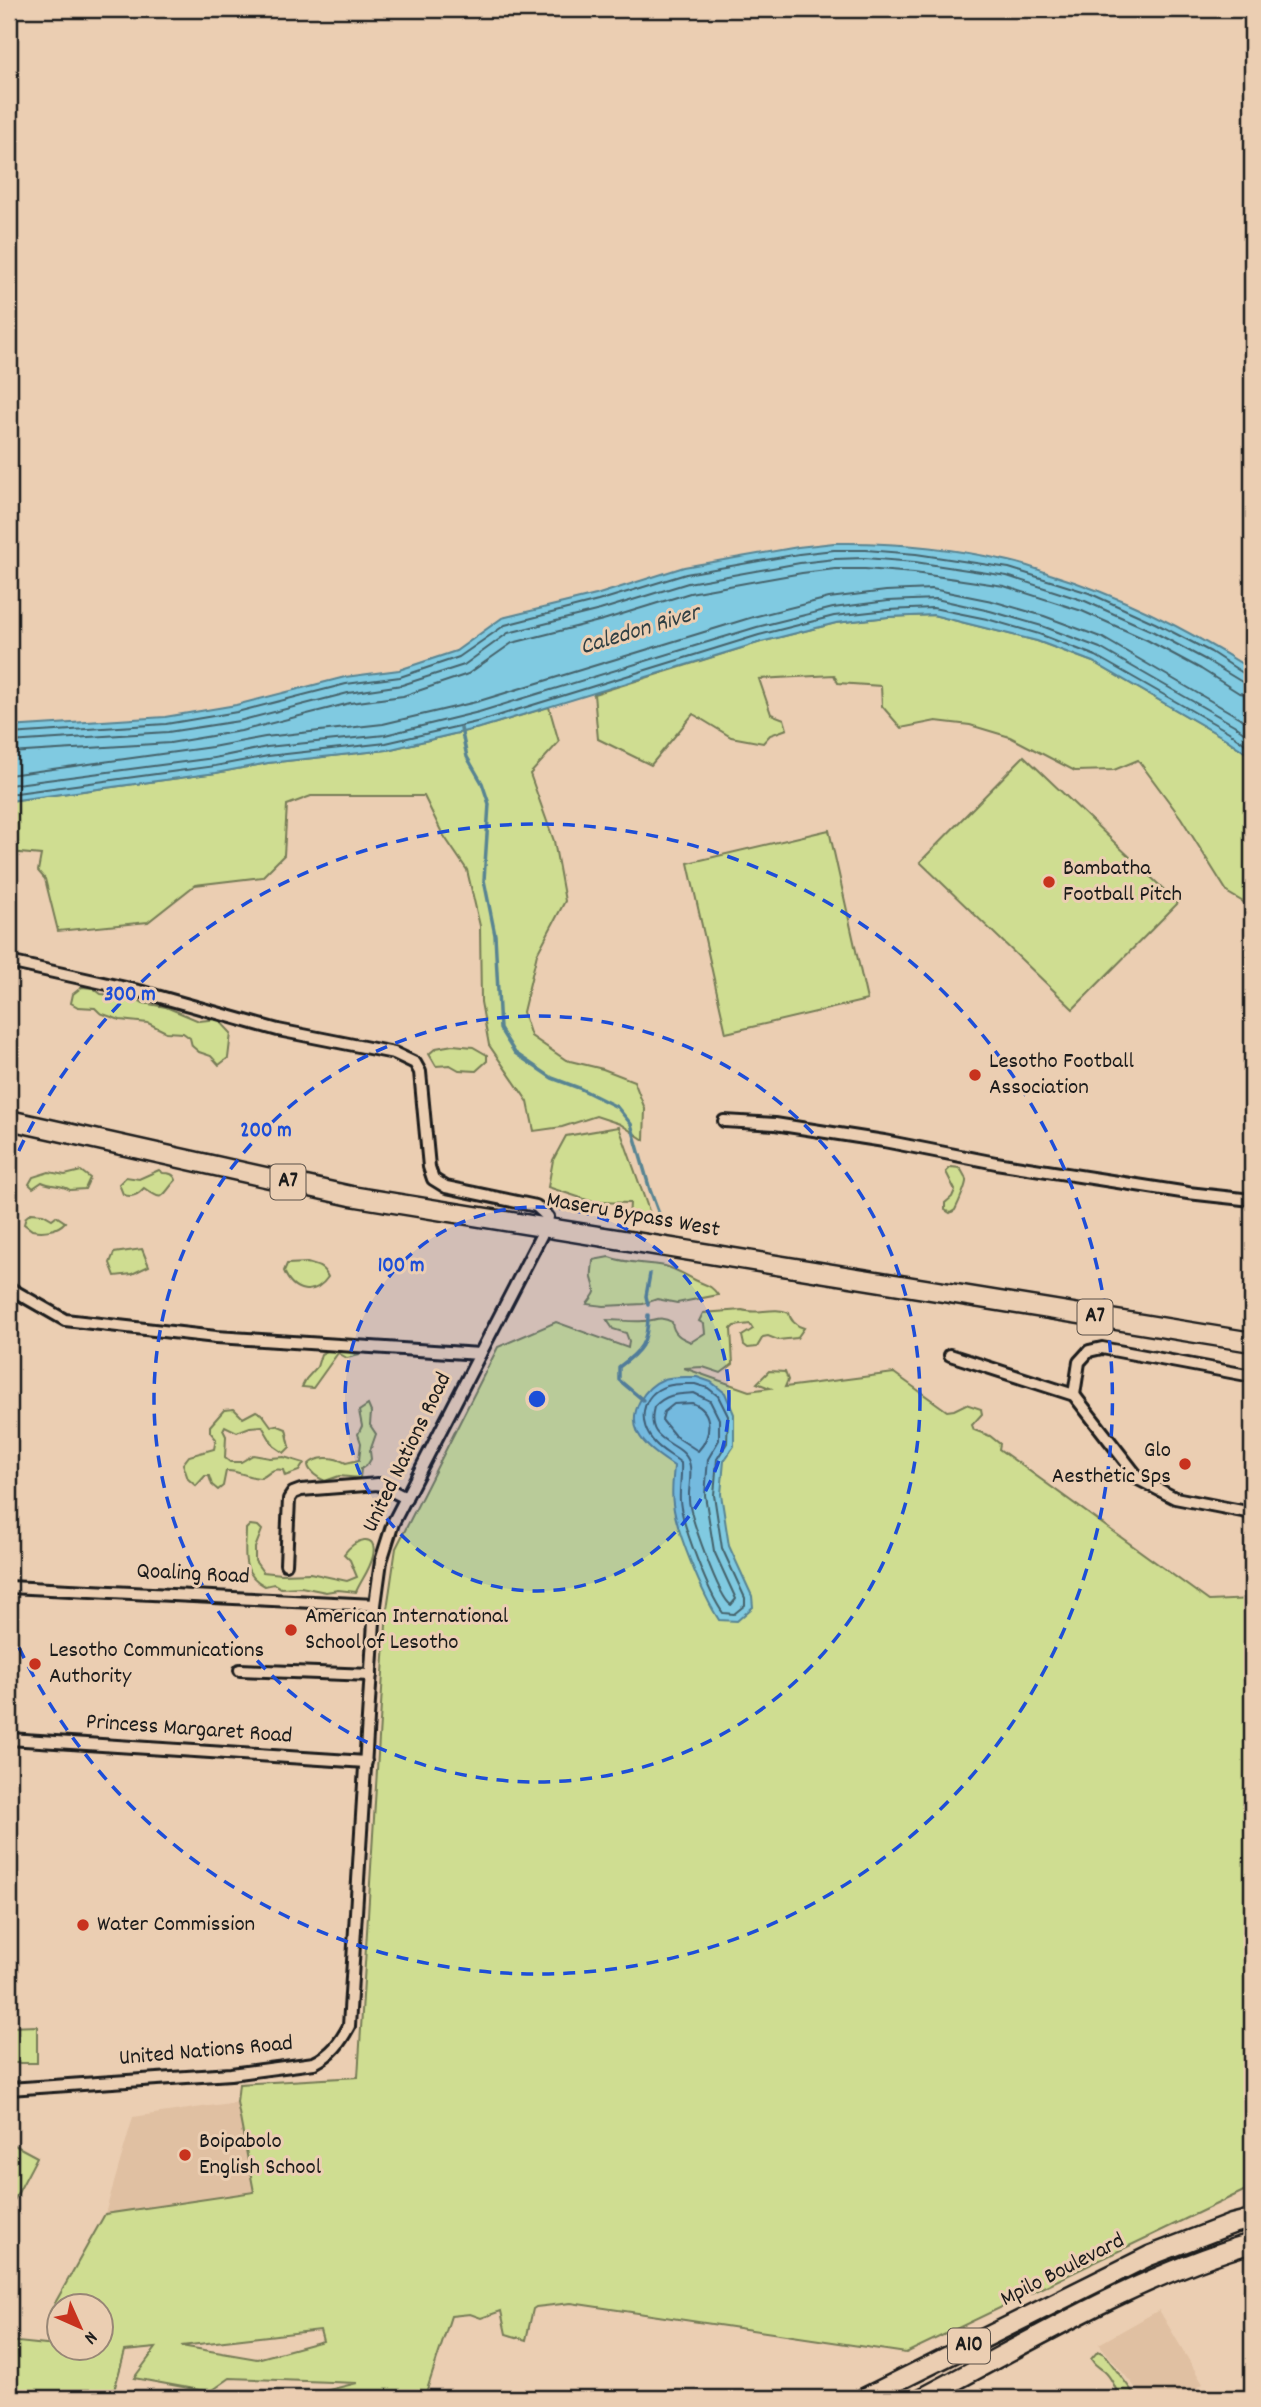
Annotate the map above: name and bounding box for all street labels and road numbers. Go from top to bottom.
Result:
road number: A7 [270,1164,306,1200]
street label: Maseru Bypass West [544,1185,722,1247]
road number: A7 [1078,1300,1112,1334]
street label: United Nations Road [355,1367,461,1539]
street label: Qoaling Road [136,1556,250,1594]
street label: Princess Margaret Road [85,1706,293,1754]
street label: United Nations Road [118,2028,294,2076]
street label: Mpilo Boulevard [995,2226,1131,2316]
road number: A10 [948,2328,990,2364]

